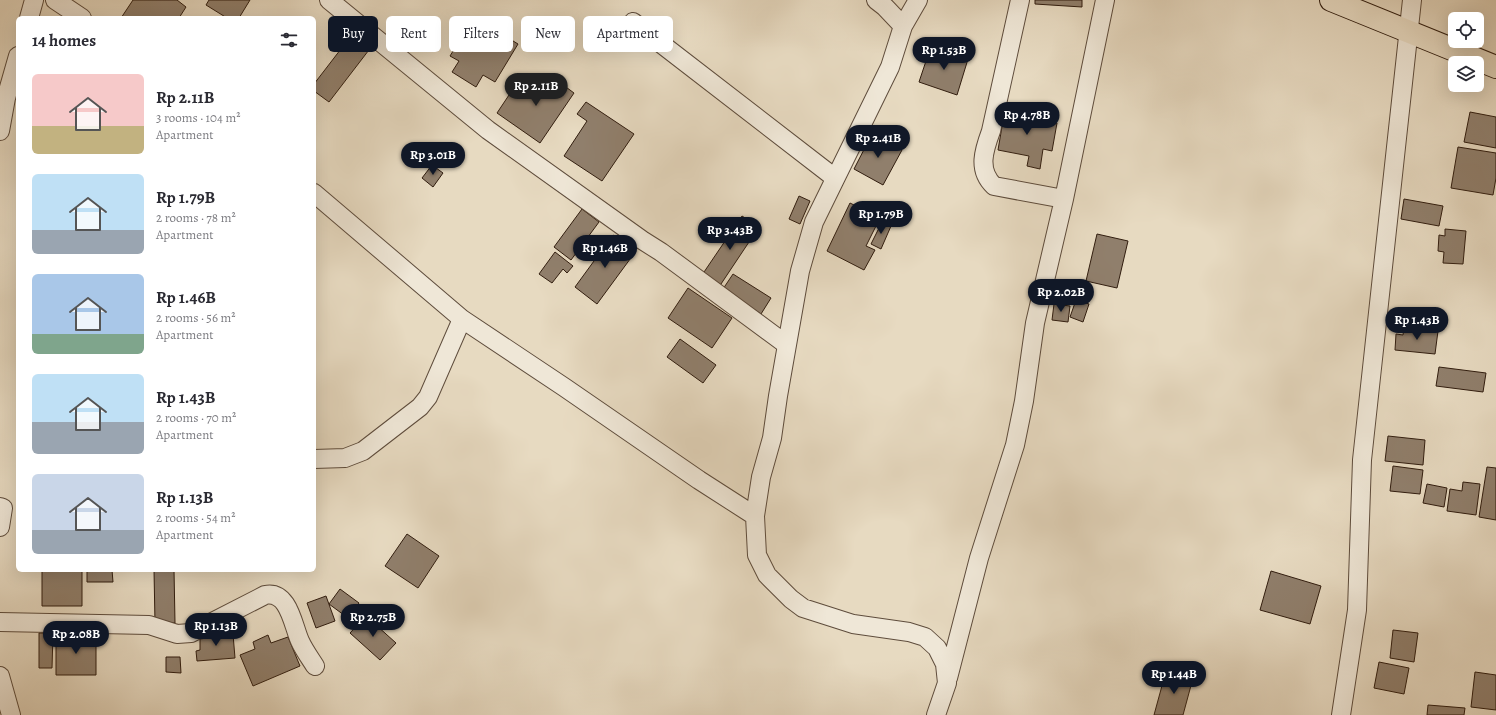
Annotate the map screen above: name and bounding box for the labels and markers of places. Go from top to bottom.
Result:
pin: Rp 1.53B [903,37,985,71]
pin: Rp 2.11B [495,73,577,107]
pin: Rp 4.78B [986,102,1068,136]
pin: Rp 2.41B [837,125,919,159]
pin: Rp 3.01B [392,142,474,176]
pin: Rp 1.79B [840,201,922,235]
pin: Rp 3.43B [689,217,771,251]
pin: Rp 1.46B [564,235,646,269]
pin: Rp 2.02B [1020,279,1102,313]
pin: Rp 1.43B [1376,307,1458,341]
pin: Rp 2.75B [332,604,414,638]
pin: Rp 1.13B [175,613,257,647]
pin: Rp 2.08B [35,621,117,655]
pin: Rp 1.44B [1133,661,1215,695]

